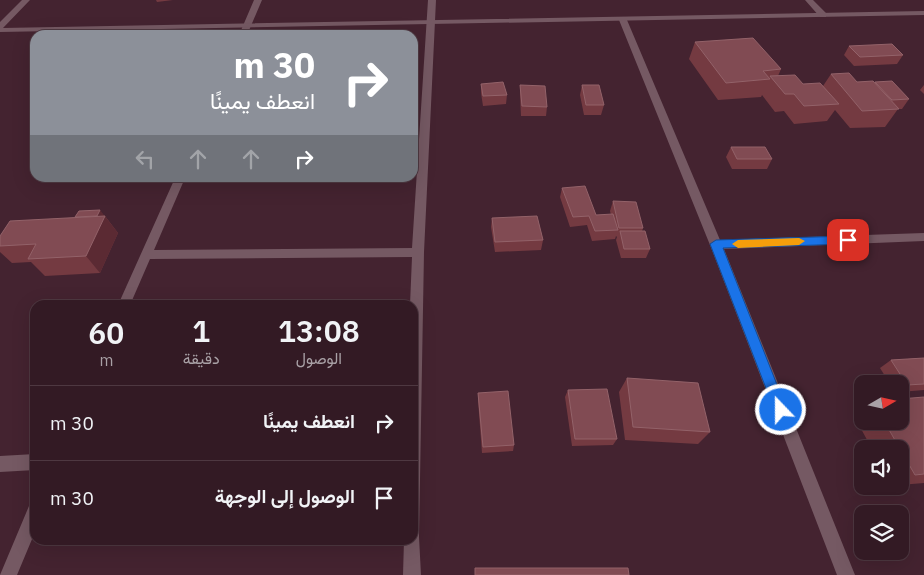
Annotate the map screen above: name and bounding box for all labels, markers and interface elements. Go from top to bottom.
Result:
text: 30 m [233,42,315,88]
icon: right [333,50,398,115]
text: انعطف يمينًا [210,86,315,115]
icon: left [131,145,159,173]
icon: ahead [184,145,212,173]
icon: ahead [237,145,265,173]
icon: right [290,145,318,173]
pin [827,219,869,261]
icon: arrive [834,226,862,254]
text: 1 [192,311,210,350]
text: 13:08 [278,311,360,350]
text: 60 [88,313,124,352]
text: دقيقة [183,348,220,368]
text: الوصول [296,348,342,368]
text: m [99,350,113,370]
north arrow [854,375,909,430]
map controls [854,375,909,560]
position arrow [754,383,806,435]
text: انعطف يمينًا [263,409,355,433]
icon: right [370,409,398,437]
text: 30 m [50,411,94,435]
button: sound [854,440,909,495]
text: الوصول إلى الوجهة [215,484,355,508]
icon: arrive [370,484,398,512]
text: 30 m [50,486,94,510]
button: layers [854,505,909,560]

